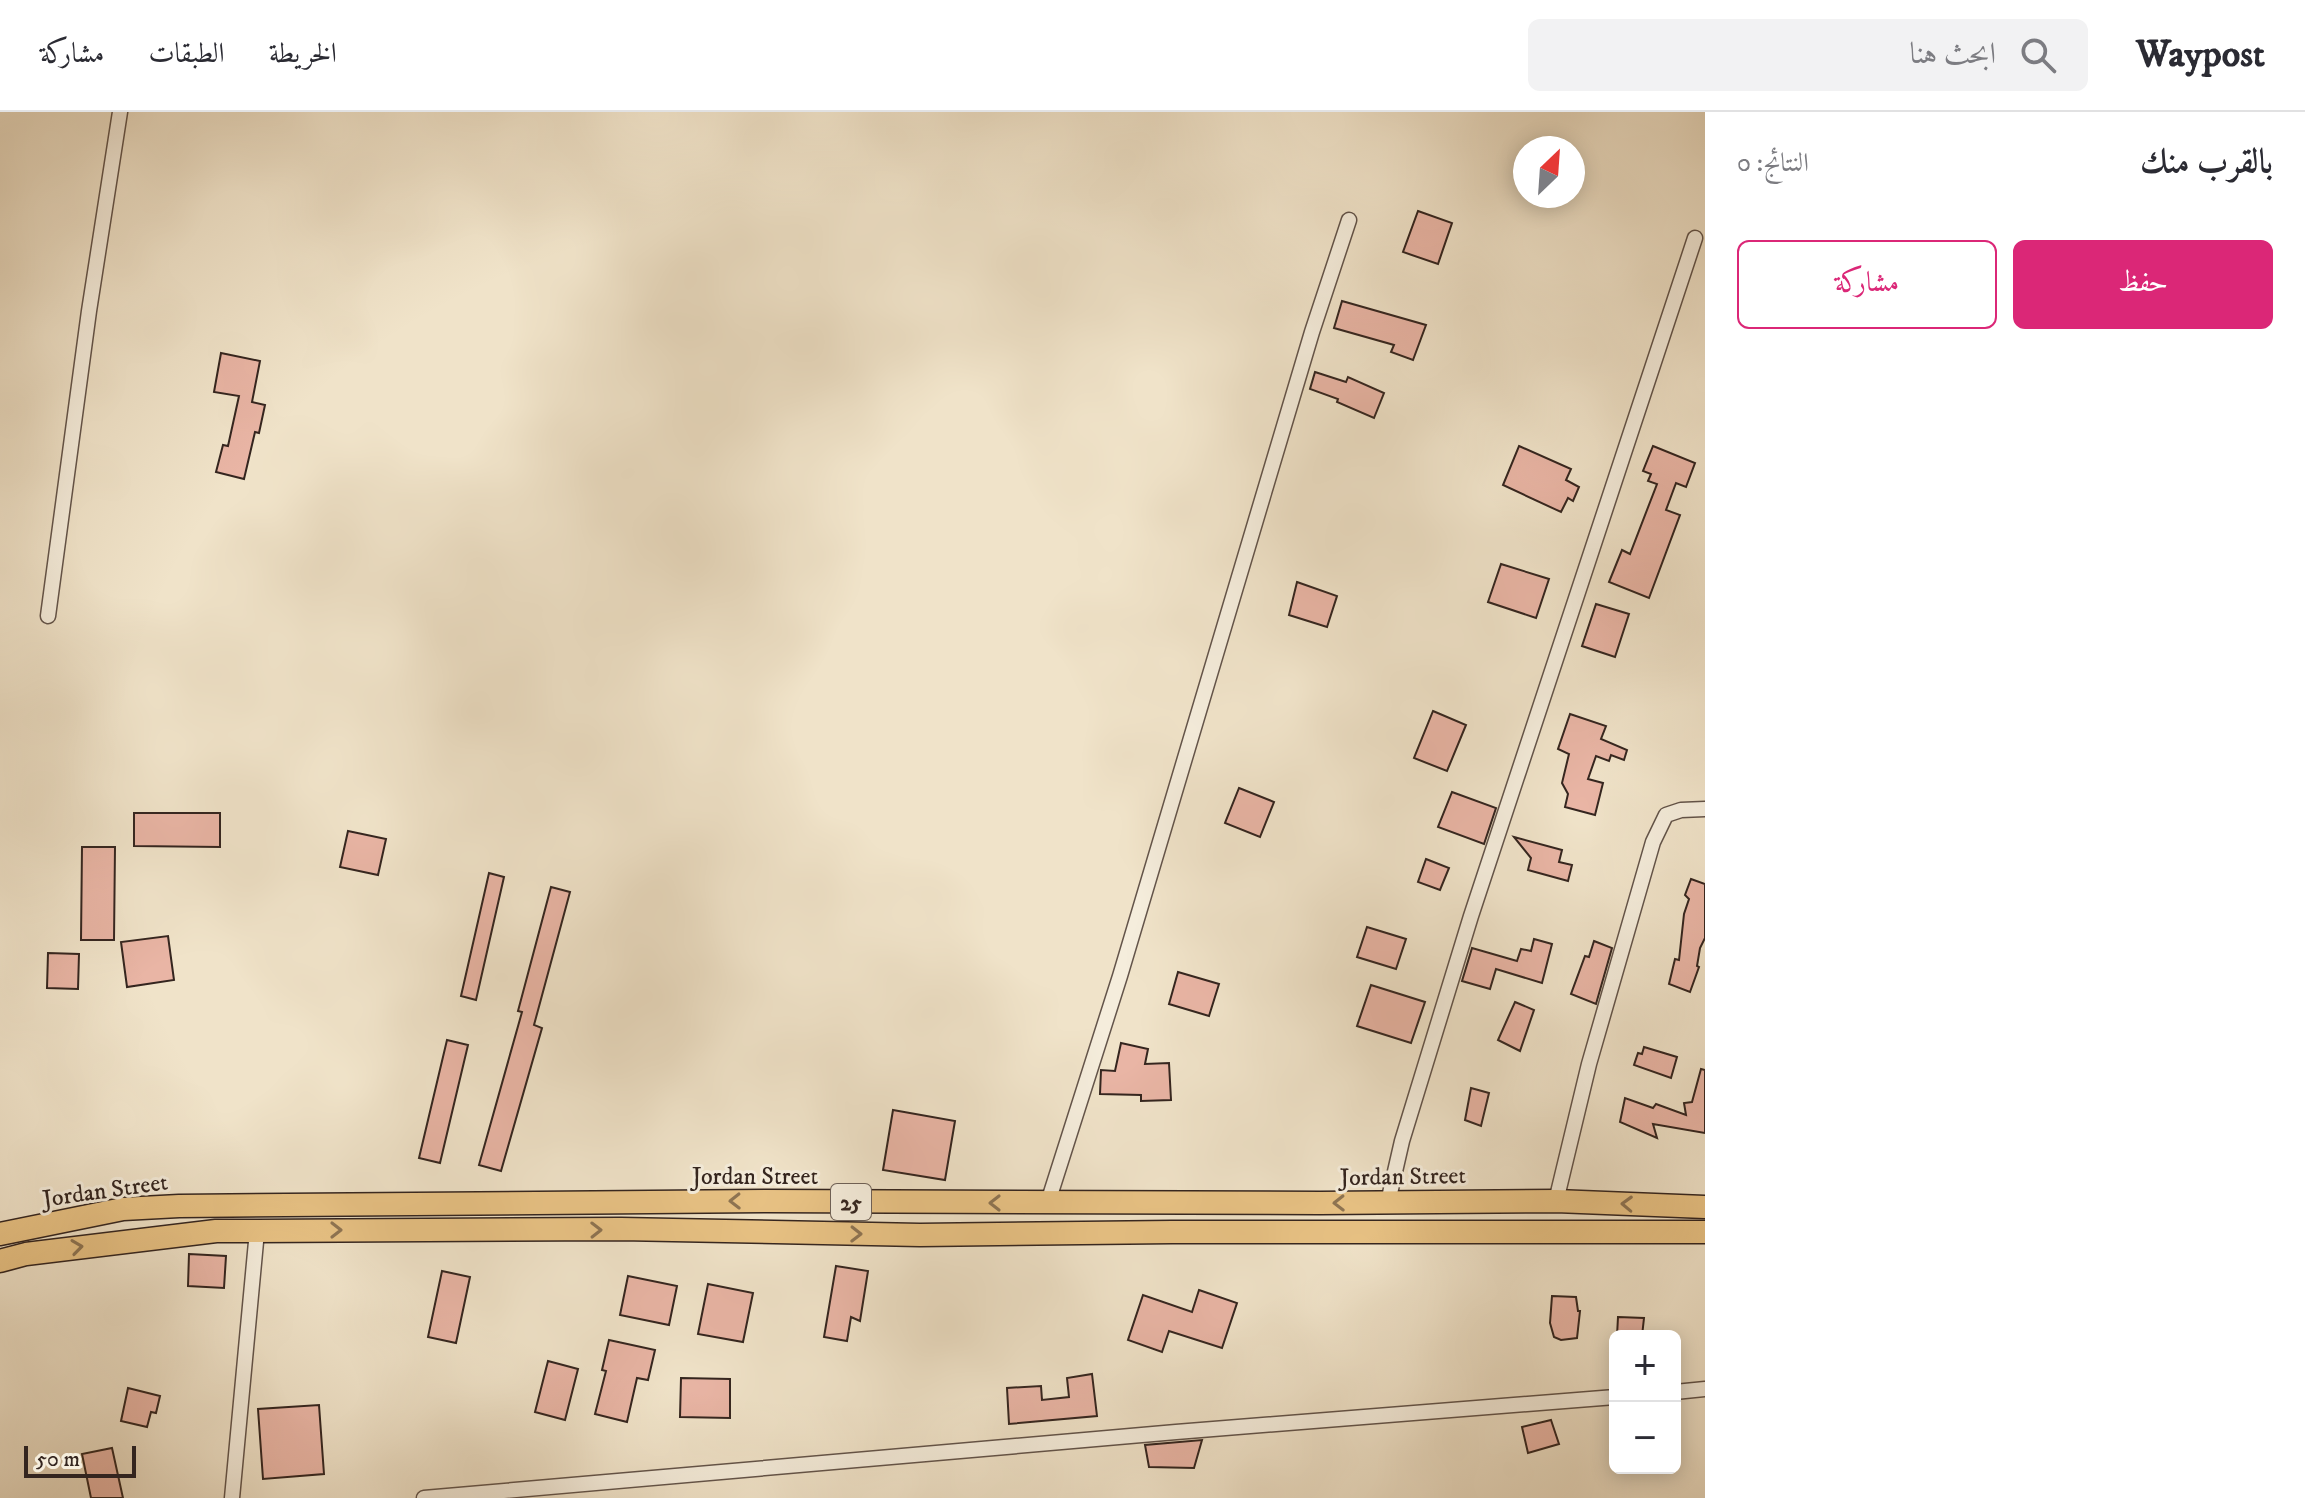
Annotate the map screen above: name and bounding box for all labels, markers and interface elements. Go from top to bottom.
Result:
search box [1528,19,2088,91]
text: Waypost [2136,31,2265,79]
icon: search [2016,33,2060,77]
text: مشاركة [40,36,104,71]
text: الطبقات [148,36,225,71]
text: الخريطة [269,36,337,71]
text: ابحث هنا [1910,36,1996,73]
north arrow [1513,136,1585,208]
text: بالقرب منك [2140,141,2273,183]
text: النتائج: 0 [1737,147,1809,180]
button: مشاركة [1737,240,1997,329]
button: حفظ [2013,240,2273,329]
street label: Jordan Street [1338,1161,1467,1193]
street label: Jordan Street [690,1162,818,1192]
street label: Jordan Street [39,1167,170,1215]
road number: 25 [831,1184,871,1220]
one-way arrow [728,1192,741,1210]
one-way arrow [988,1194,1001,1212]
one-way arrow [1332,1194,1345,1211]
one-way arrow [1620,1196,1633,1213]
one-way arrow [330,1221,343,1239]
one-way arrow [590,1221,603,1238]
one-way arrow [850,1225,863,1242]
one-way arrow [71,1239,84,1256]
map controls [1609,1330,1681,1474]
button: + [1609,1330,1681,1402]
button: − [1609,1402,1681,1474]
scale bar [24,1442,136,1478]
text: 50 m [36,1446,80,1473]

